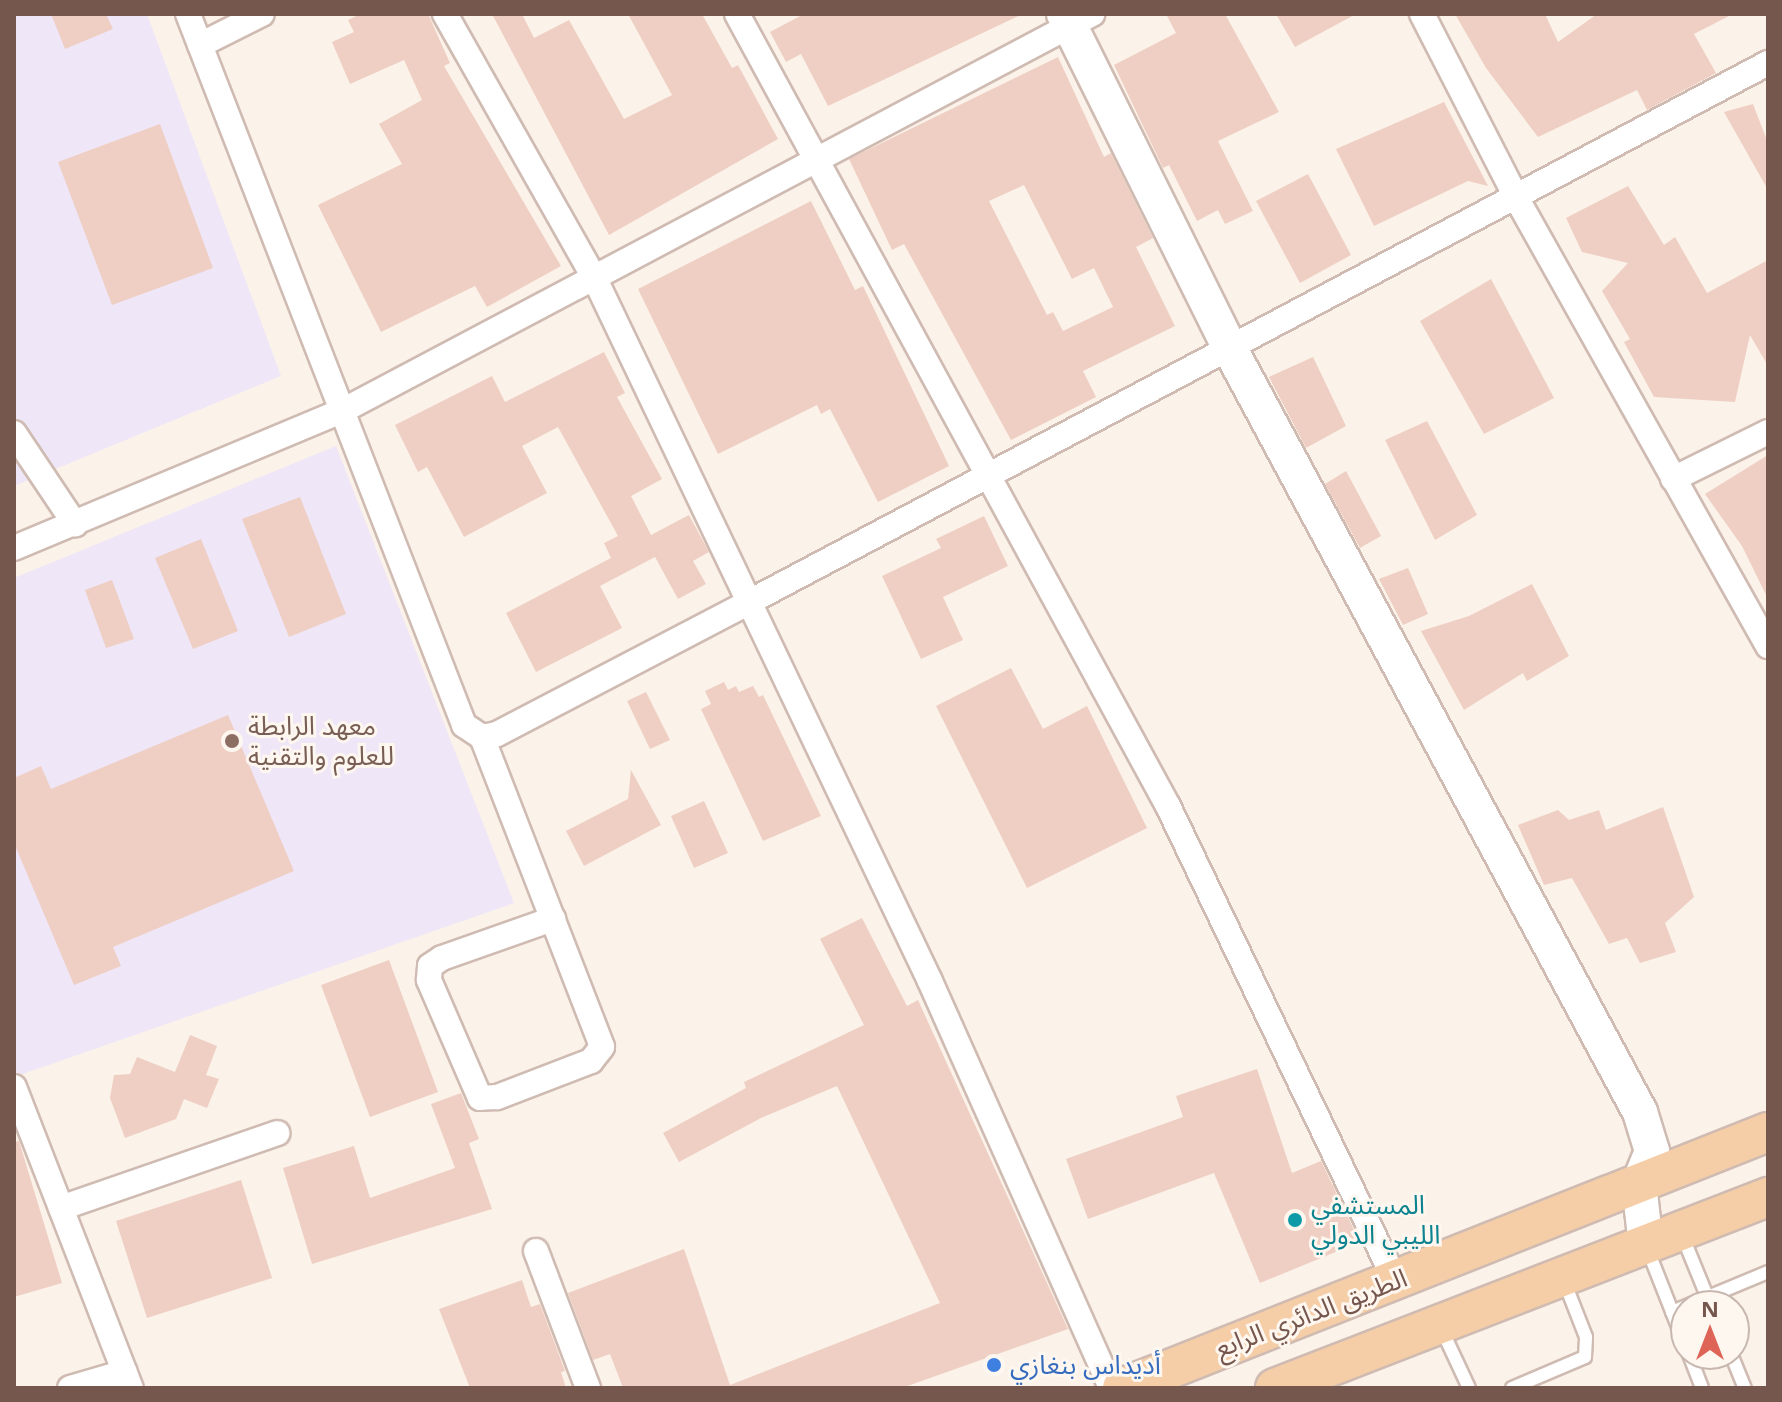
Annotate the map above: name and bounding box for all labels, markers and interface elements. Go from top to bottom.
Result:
place label: معهد الرابطة للعلوم والتقنية [248,710,394,772]
marker: معهد الرابطة للعلوم والتقنية [223,732,241,750]
place label: المستشفي الليبي الدولي [1311,1189,1441,1250]
marker: المستشفي الليبي الدولي [1286,1211,1304,1229]
street label: الطريق الدائري الرابع [1211,1262,1411,1364]
north arrow [1670,1290,1750,1370]
text: N [1701,1293,1719,1323]
place label: أديداس بنغازي [1010,1349,1161,1381]
marker: أديداس بنغازي [985,1356,1003,1374]

